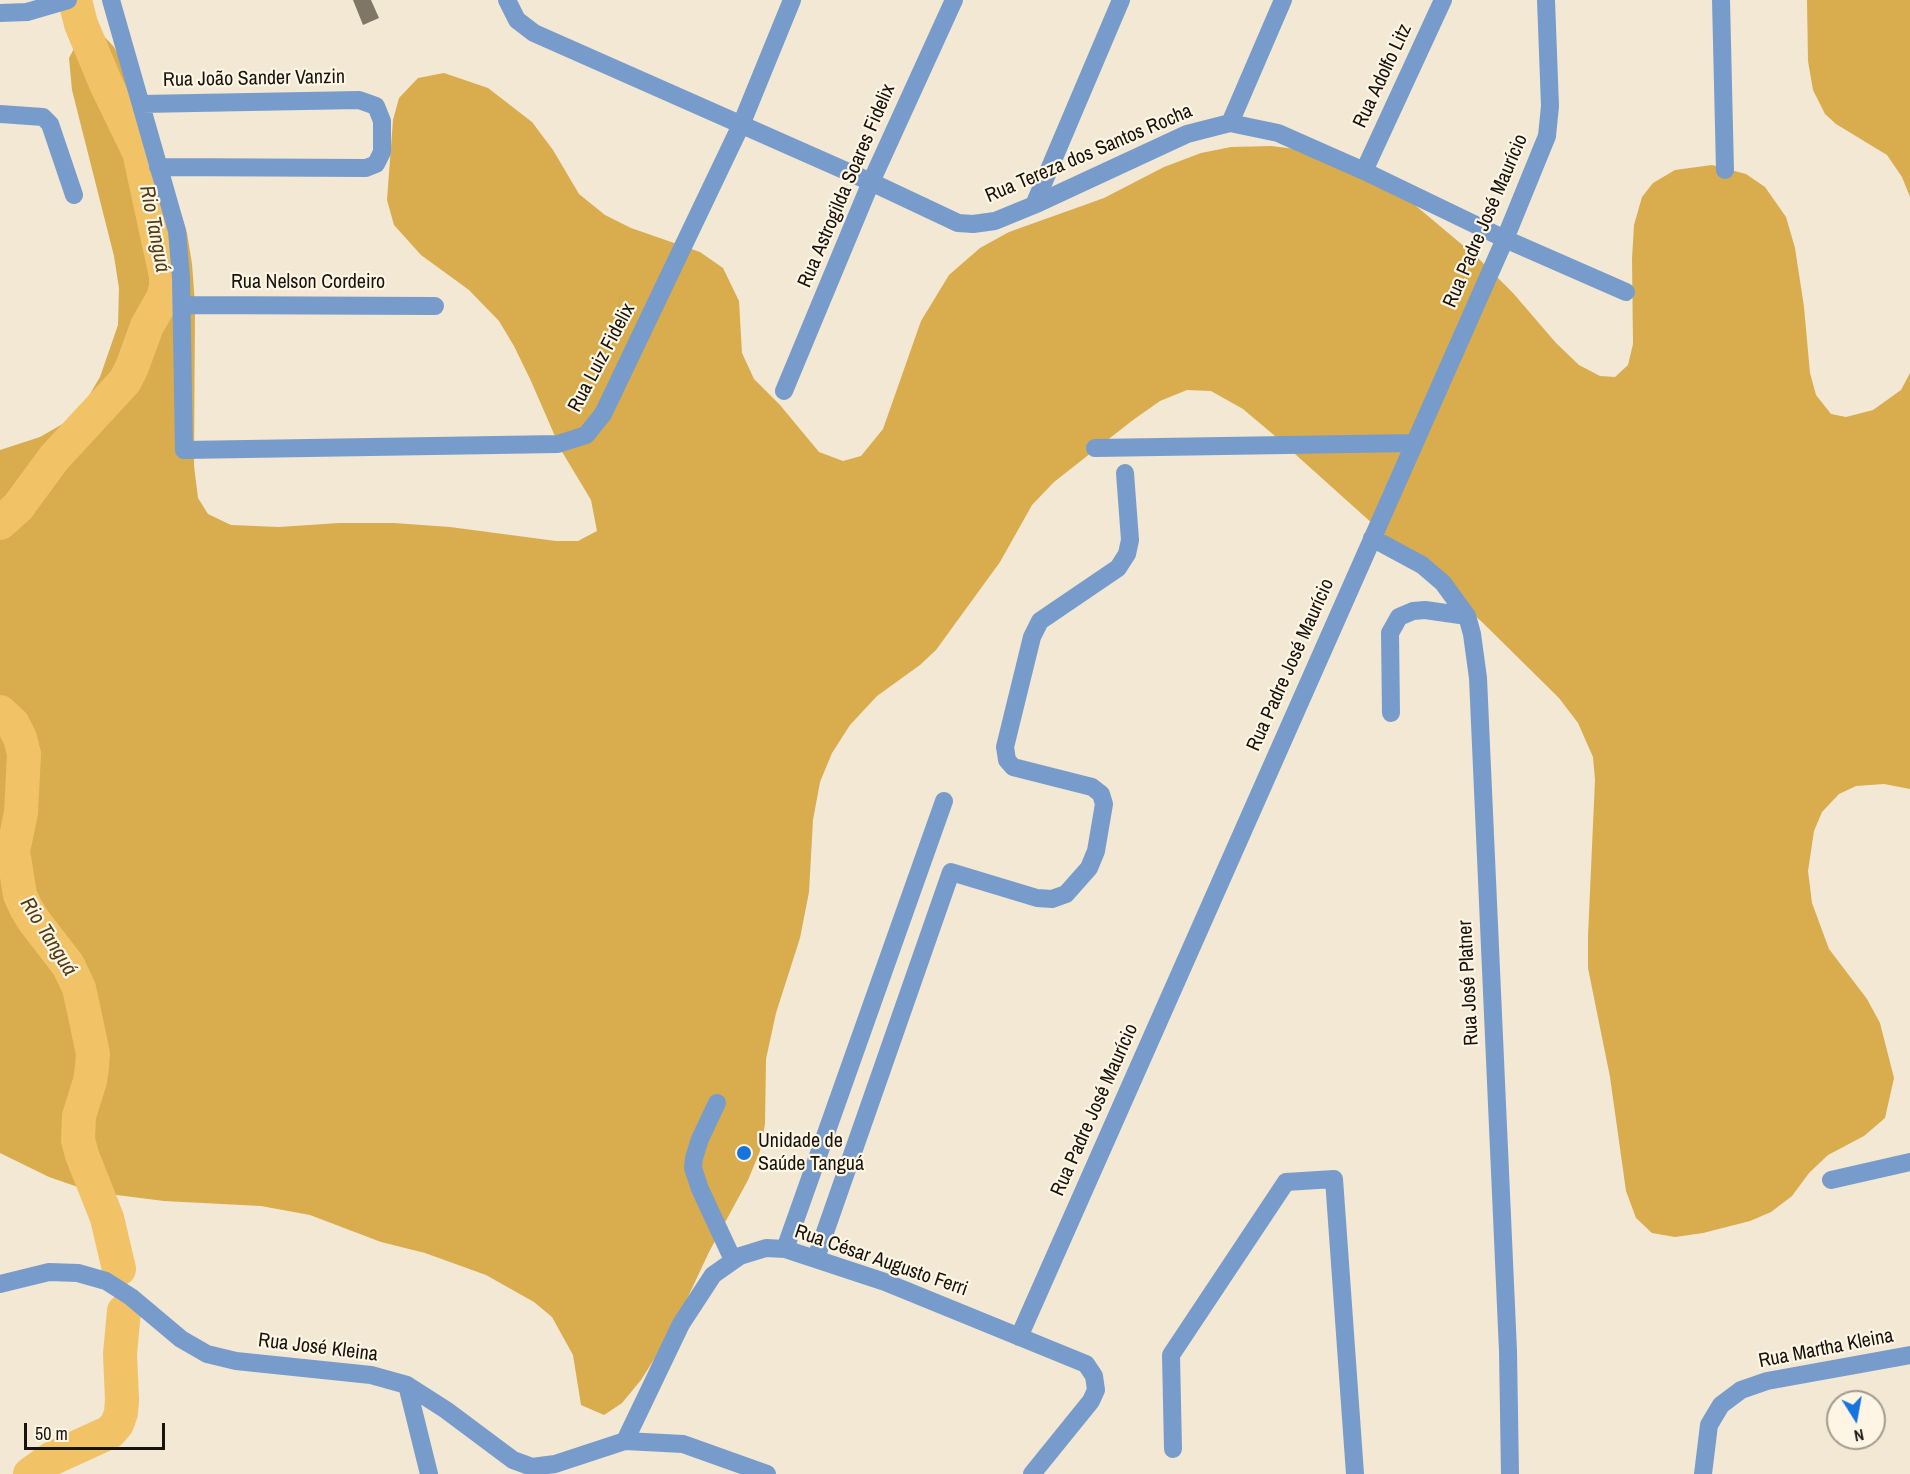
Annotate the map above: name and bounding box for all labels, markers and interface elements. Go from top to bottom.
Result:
street label: Rua Adolfo Litz [1348,20,1418,132]
street label: Rua João Sander Vanzin [163,65,345,93]
street label: Rua Astrogilda Soares Fidelix [793,81,901,291]
street label: Rua Tereza dos Santos Rocha [982,99,1196,209]
street label: Rua Padre José Maurício [1439,131,1533,311]
water label: Rio Tanguá [133,184,175,274]
street label: Rua Nelson Cordeiro [231,271,385,295]
street label: Rua Luiz Fidelix [563,300,641,416]
street label: Rua Padre José Maurício [1242,575,1340,755]
water label: Rio Tanguá [14,893,82,981]
street label: Rua José Platner [1454,920,1484,1046]
street label: Rua Padre José Maurício [1046,1020,1144,1200]
place label: Unidade de Saúde Tanguá [758,1130,864,1177]
marker: Unidade de Saúde Tanguá [735,1144,753,1162]
street label: Rua César Augusto Ferri [791,1220,971,1302]
street label: Rua Martha Kleina [1757,1324,1895,1374]
street label: Rua José Kleina [257,1329,379,1367]
north arrow [1826,1390,1886,1450]
scale bar [27,1411,168,1449]
text: 50 m [35,1421,68,1446]
text: N [1852,1424,1866,1447]

